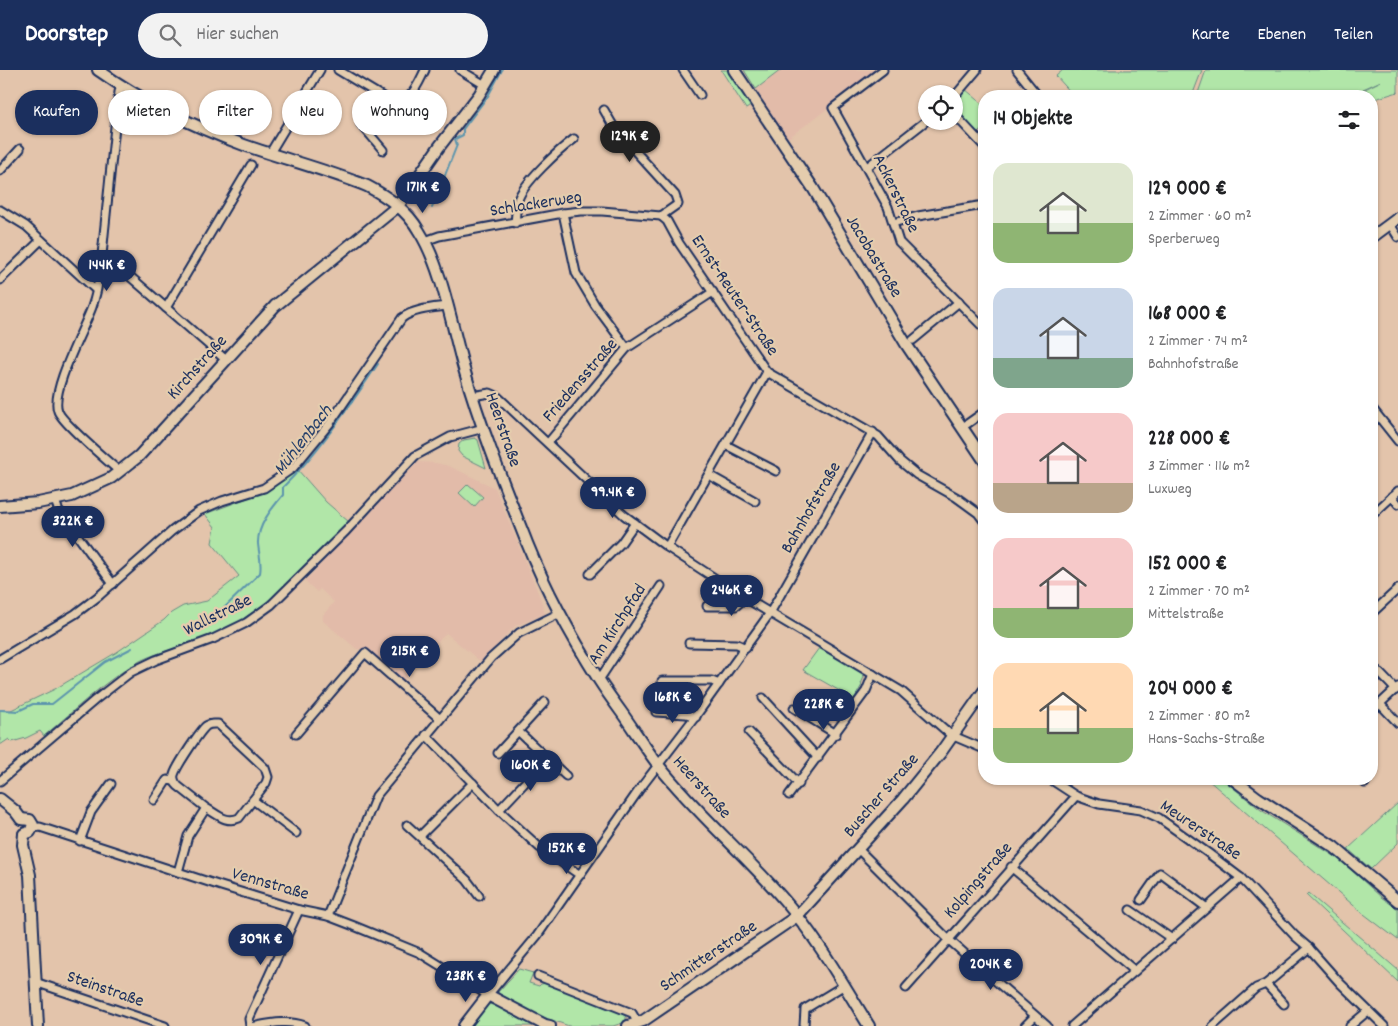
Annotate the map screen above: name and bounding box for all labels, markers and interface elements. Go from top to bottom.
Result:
search box [138,13,488,58]
text: Doorstep [25,18,108,52]
icon: search [156,21,184,49]
text: Hier suchen [196,22,279,49]
text: Karte [1192,23,1230,48]
text: Ebenen [1258,23,1306,48]
text: Teilen [1334,23,1373,48]
map controls [918,85,963,130]
button: locate [918,85,963,130]
chip: Kaufen [15,90,98,135]
chip: Mieten [108,90,189,135]
chip: Filter [199,90,272,135]
chip: Neu [282,90,342,135]
chip: Wohnung [352,90,447,135]
text: 14 Objekte [993,105,1073,135]
icon: filters [1335,106,1363,134]
pin: 129K € [589,121,671,163]
text: 129K € [611,125,649,148]
street label: Ackerstraße [865,150,925,238]
pin: 171K € [382,172,464,214]
text: 129 000 € [1148,175,1227,205]
text: 171K € [406,176,440,199]
icon: home [1033,183,1093,243]
street label: Schlackerweg [488,185,584,225]
text: 2 Zimmer · 60 m² [1148,205,1252,228]
street label: Jacobastraße [839,211,908,303]
text: Sperberweg [1148,228,1220,251]
street label: Ernst-Reuter-Straße [684,230,784,362]
pin: 144K € [66,250,148,292]
text: 144K € [89,254,125,277]
text: 168 000 € [1148,300,1227,330]
icon: home [1033,308,1093,368]
street label: Kirchstraße [162,330,234,406]
text: 2 Zimmer · 74 m² [1148,330,1248,353]
street label: Friedensstraße [537,334,625,428]
text: Bahnhofstraße [1148,353,1239,376]
street label: Heerstraße [478,389,526,471]
water label: Mühlenbach [268,399,341,482]
text: 228 000 € [1148,425,1230,455]
icon: home [1033,433,1093,493]
text: 3 Zimmer · 116 m² [1148,455,1250,478]
street label: Bahnhofstraße [776,458,848,558]
pin: 99.4K € [567,476,659,519]
text: Luxweg [1148,478,1192,501]
text: 99.4K € [591,481,635,504]
pin: 322K € [32,506,114,548]
text: 322K € [52,510,94,533]
text: 152 000 € [1148,550,1227,580]
icon: home [1033,558,1093,618]
pin: 246K € [691,574,773,617]
text: 246K € [711,579,753,602]
street label: Am Kirchpfad [583,580,653,670]
text: 2 Zimmer · 70 m² [1148,580,1250,603]
street label: Wallstraße [180,589,256,643]
text: Mittelstraße [1148,603,1224,626]
pin: 215K € [369,636,451,678]
text: 215K € [391,640,429,663]
text: 204 000 € [1148,675,1233,705]
pin: 168K € [632,682,714,724]
icon: home [1033,683,1093,743]
text: 168K € [654,686,692,709]
pin: 228K € [783,688,865,731]
text: 228K € [804,693,844,716]
text: 2 Zimmer · 80 m² [1148,705,1250,728]
text: Hans-Sachs-Straße [1148,728,1265,751]
street label: Buscher Straße [838,748,926,844]
pin: 160K € [490,750,572,792]
street label: Heerstraße [666,751,736,825]
text: 160K € [511,754,551,777]
street label: Meurerstraße [1154,795,1246,867]
pin: 152K € [526,832,608,875]
text: 152K € [548,837,586,860]
street label: Kolpingstraße [939,837,1019,925]
street label: Vennstraße [229,862,311,908]
street label: Schmitterstraße [655,915,763,999]
pin: 309K € [220,924,302,966]
text: 309K € [239,928,283,951]
pin: 204K € [950,948,1032,991]
text: 204K € [970,953,1012,976]
pin: 238K € [425,960,507,1003]
street label: Steinstraße [63,965,147,1015]
text: 238K € [446,965,486,988]

